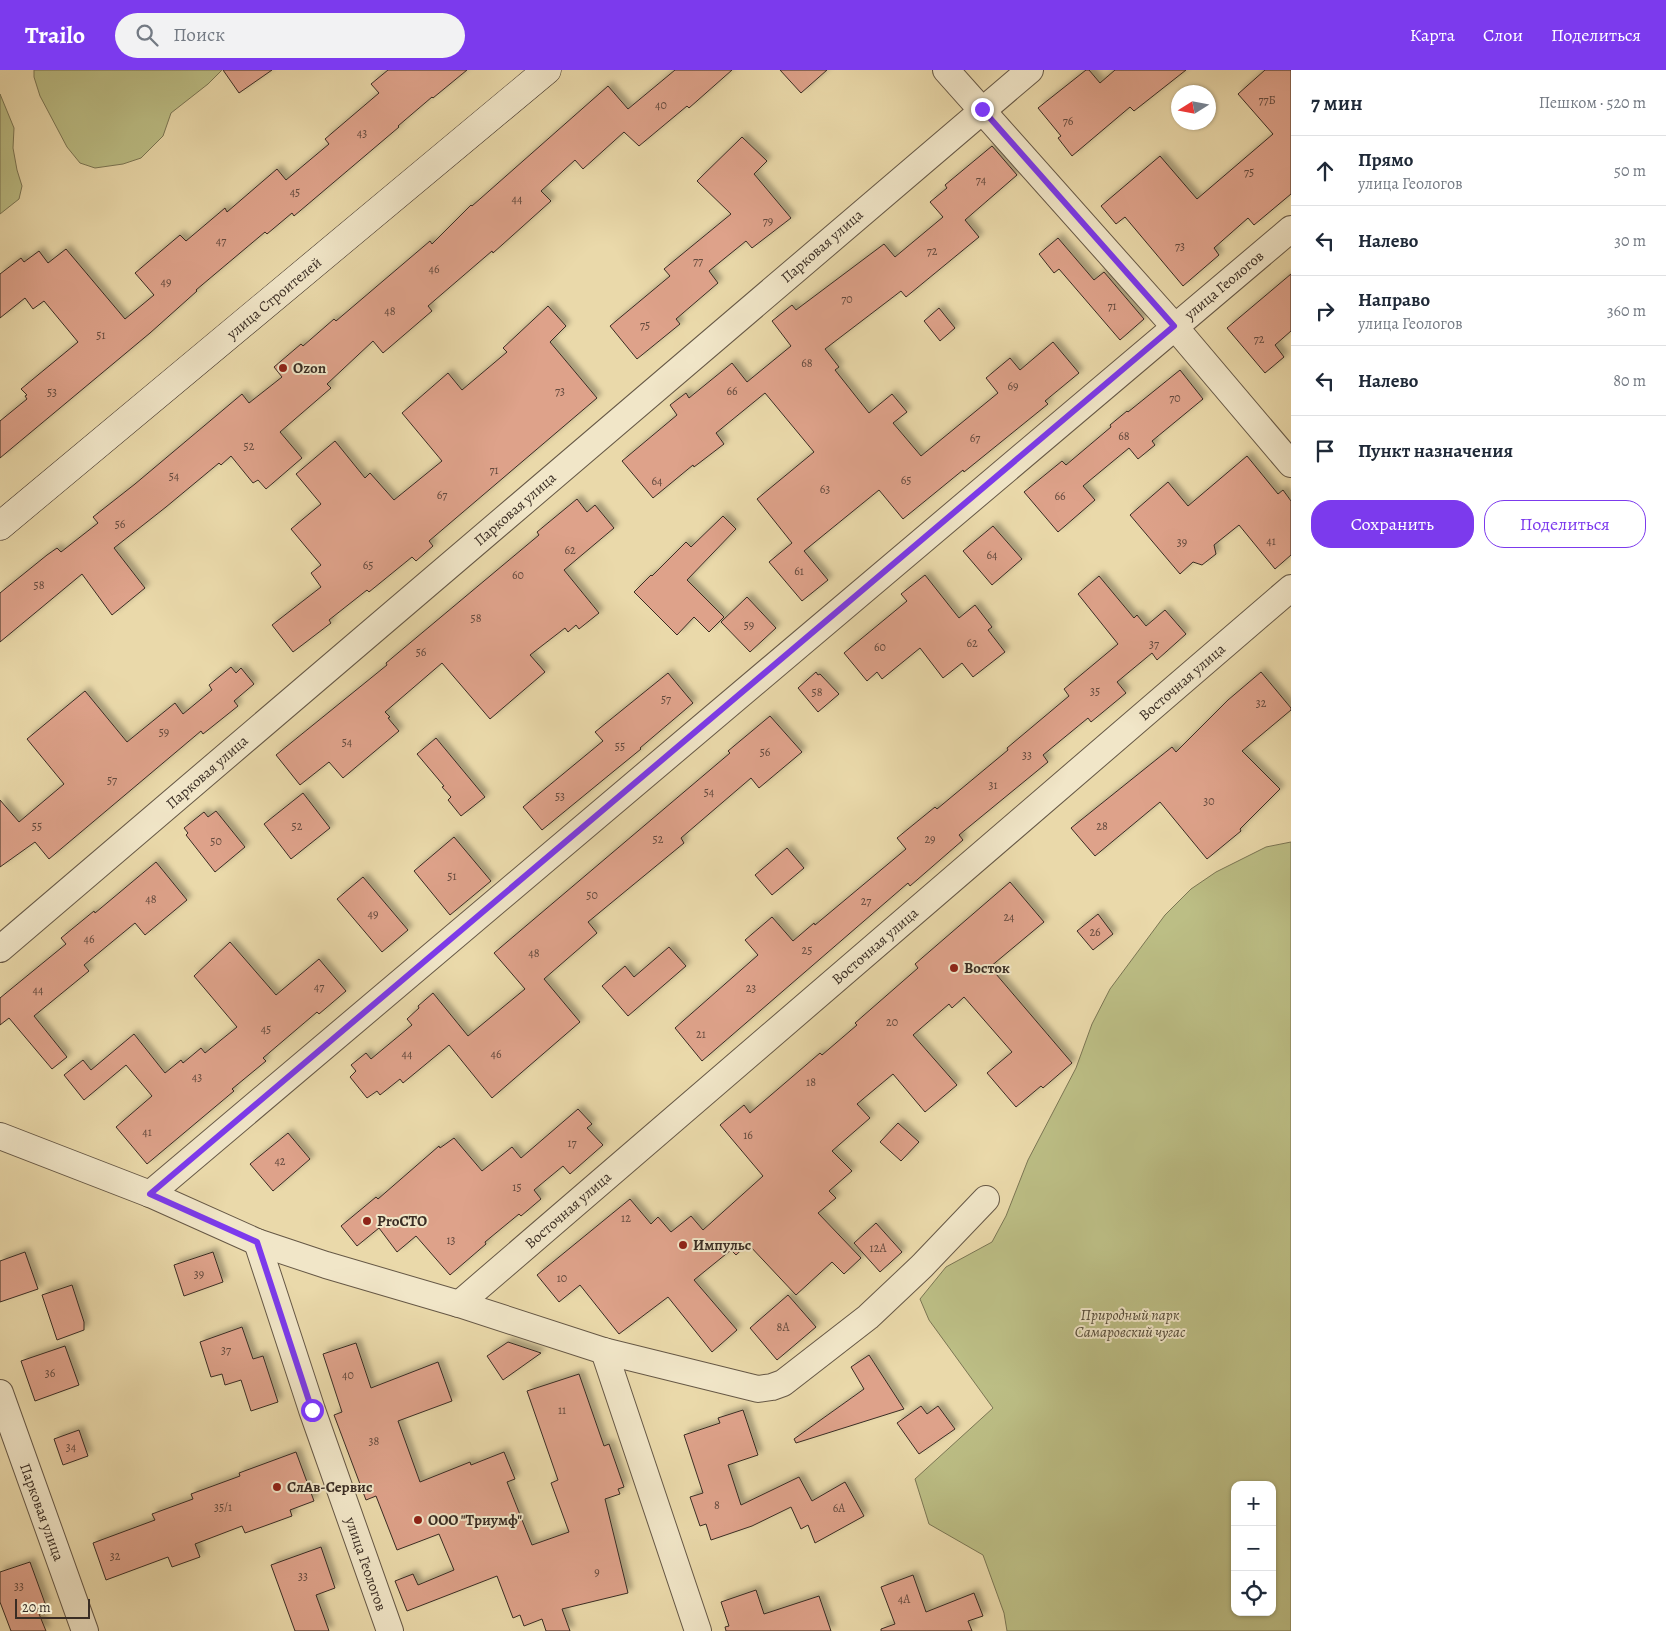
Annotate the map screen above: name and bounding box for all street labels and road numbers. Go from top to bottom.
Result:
street label: Парковая улица [777,205,867,287]
street label: улица Геологов [1179,246,1268,325]
street label: улица Строителей [222,252,326,344]
street label: Парковая улица [470,468,560,550]
street label: Восточная улица [1135,639,1230,725]
street label: Парковая улица [162,731,252,813]
street label: Восточная улица [828,903,923,989]
street label: Восточная улица [521,1167,616,1253]
street label: Парковая улица [15,1460,69,1564]
street label: улица Геологов [340,1513,391,1614]

